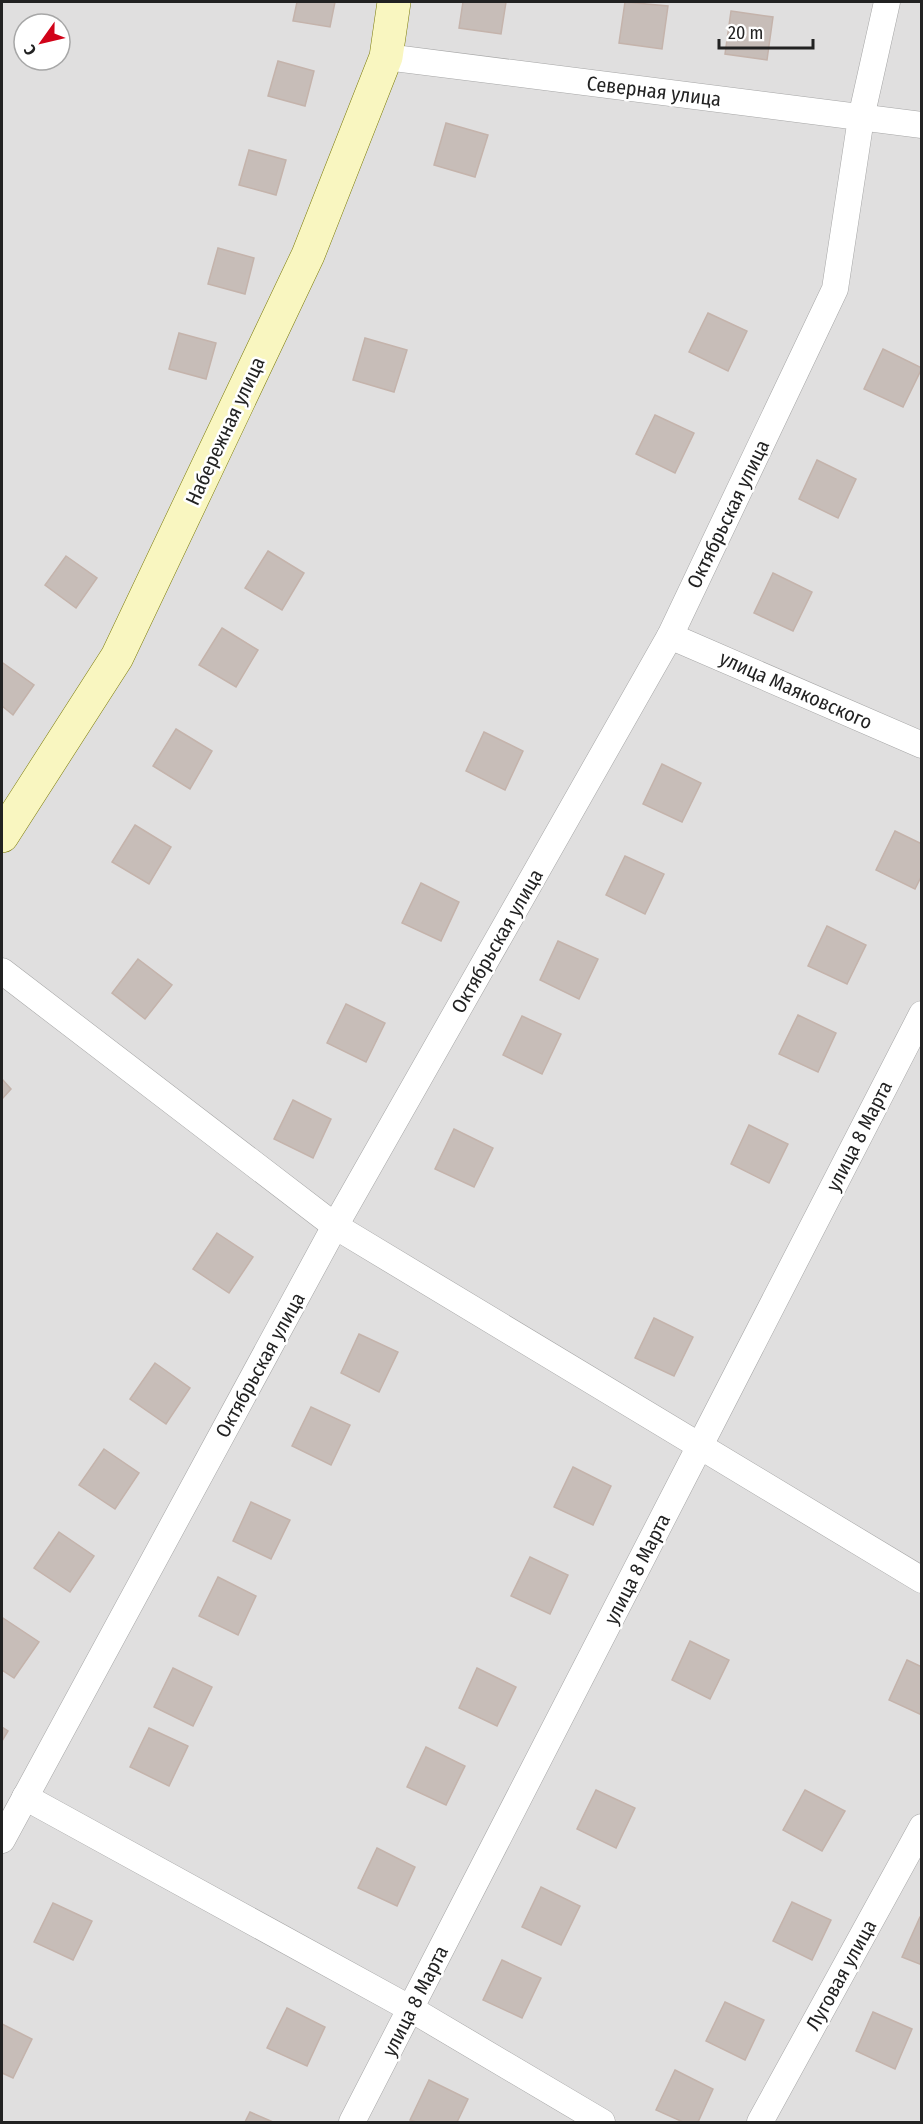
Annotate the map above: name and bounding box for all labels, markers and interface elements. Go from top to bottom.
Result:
north arrow [12,12,72,72]
scale bar [719,12,814,50]
text: 20 m [728,22,763,44]
text: С [19,41,40,59]
street label: Северная улица [585,71,723,111]
street label: Набережная улица [180,353,270,509]
street label: Октябрьская улица [682,436,774,592]
street label: улица Маяковского [716,646,876,734]
street label: Октябрьская улица [446,865,548,1017]
street label: улица 8 Марта [821,1077,897,1195]
street label: Октябрьская улица [210,1288,310,1442]
street label: улица 8 Марта [599,1510,675,1628]
street label: Луговая улица [801,1915,881,2035]
street label: улица 8 Марта [377,1942,453,2060]

